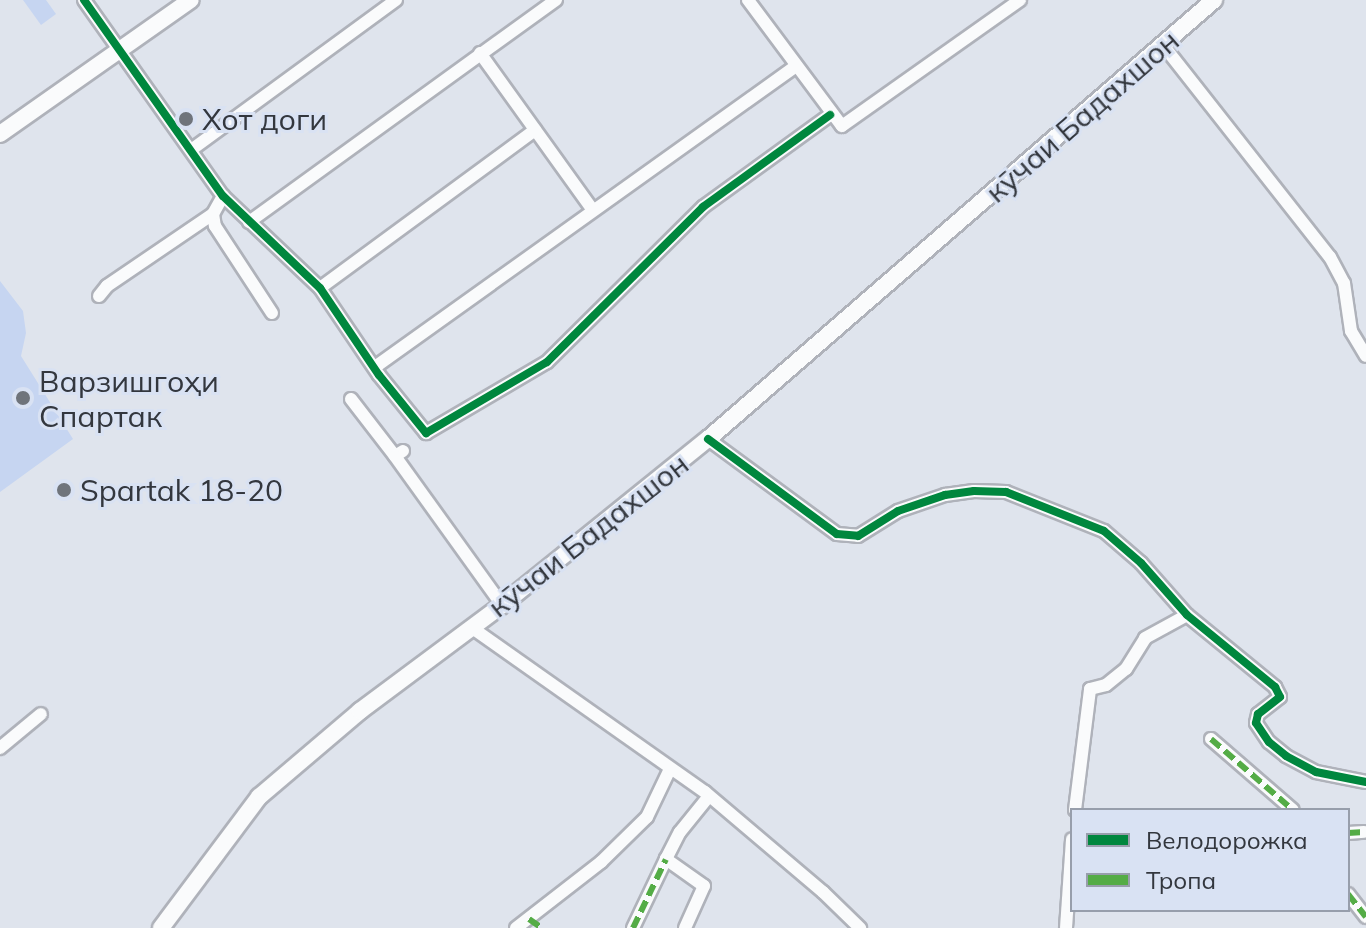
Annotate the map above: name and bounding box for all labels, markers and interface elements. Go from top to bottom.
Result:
street label: кӯчаи Бадахшон [978,22,1186,210]
place label: Хот доги [202,101,327,137]
marker: Хот доги [177,110,195,128]
place label: Варзишгоҳи Спартак [39,363,219,434]
marker: Варзишгоҳи Спартак [14,389,32,407]
street label: кӯчаи Бадахшон [481,446,695,624]
place label: Spartak 18-20 [80,472,283,508]
marker: Spartak 18-20 [55,481,73,499]
legend [1070,808,1350,912]
text: Велодорожка [1146,825,1308,855]
text: Тропа [1146,865,1216,895]

